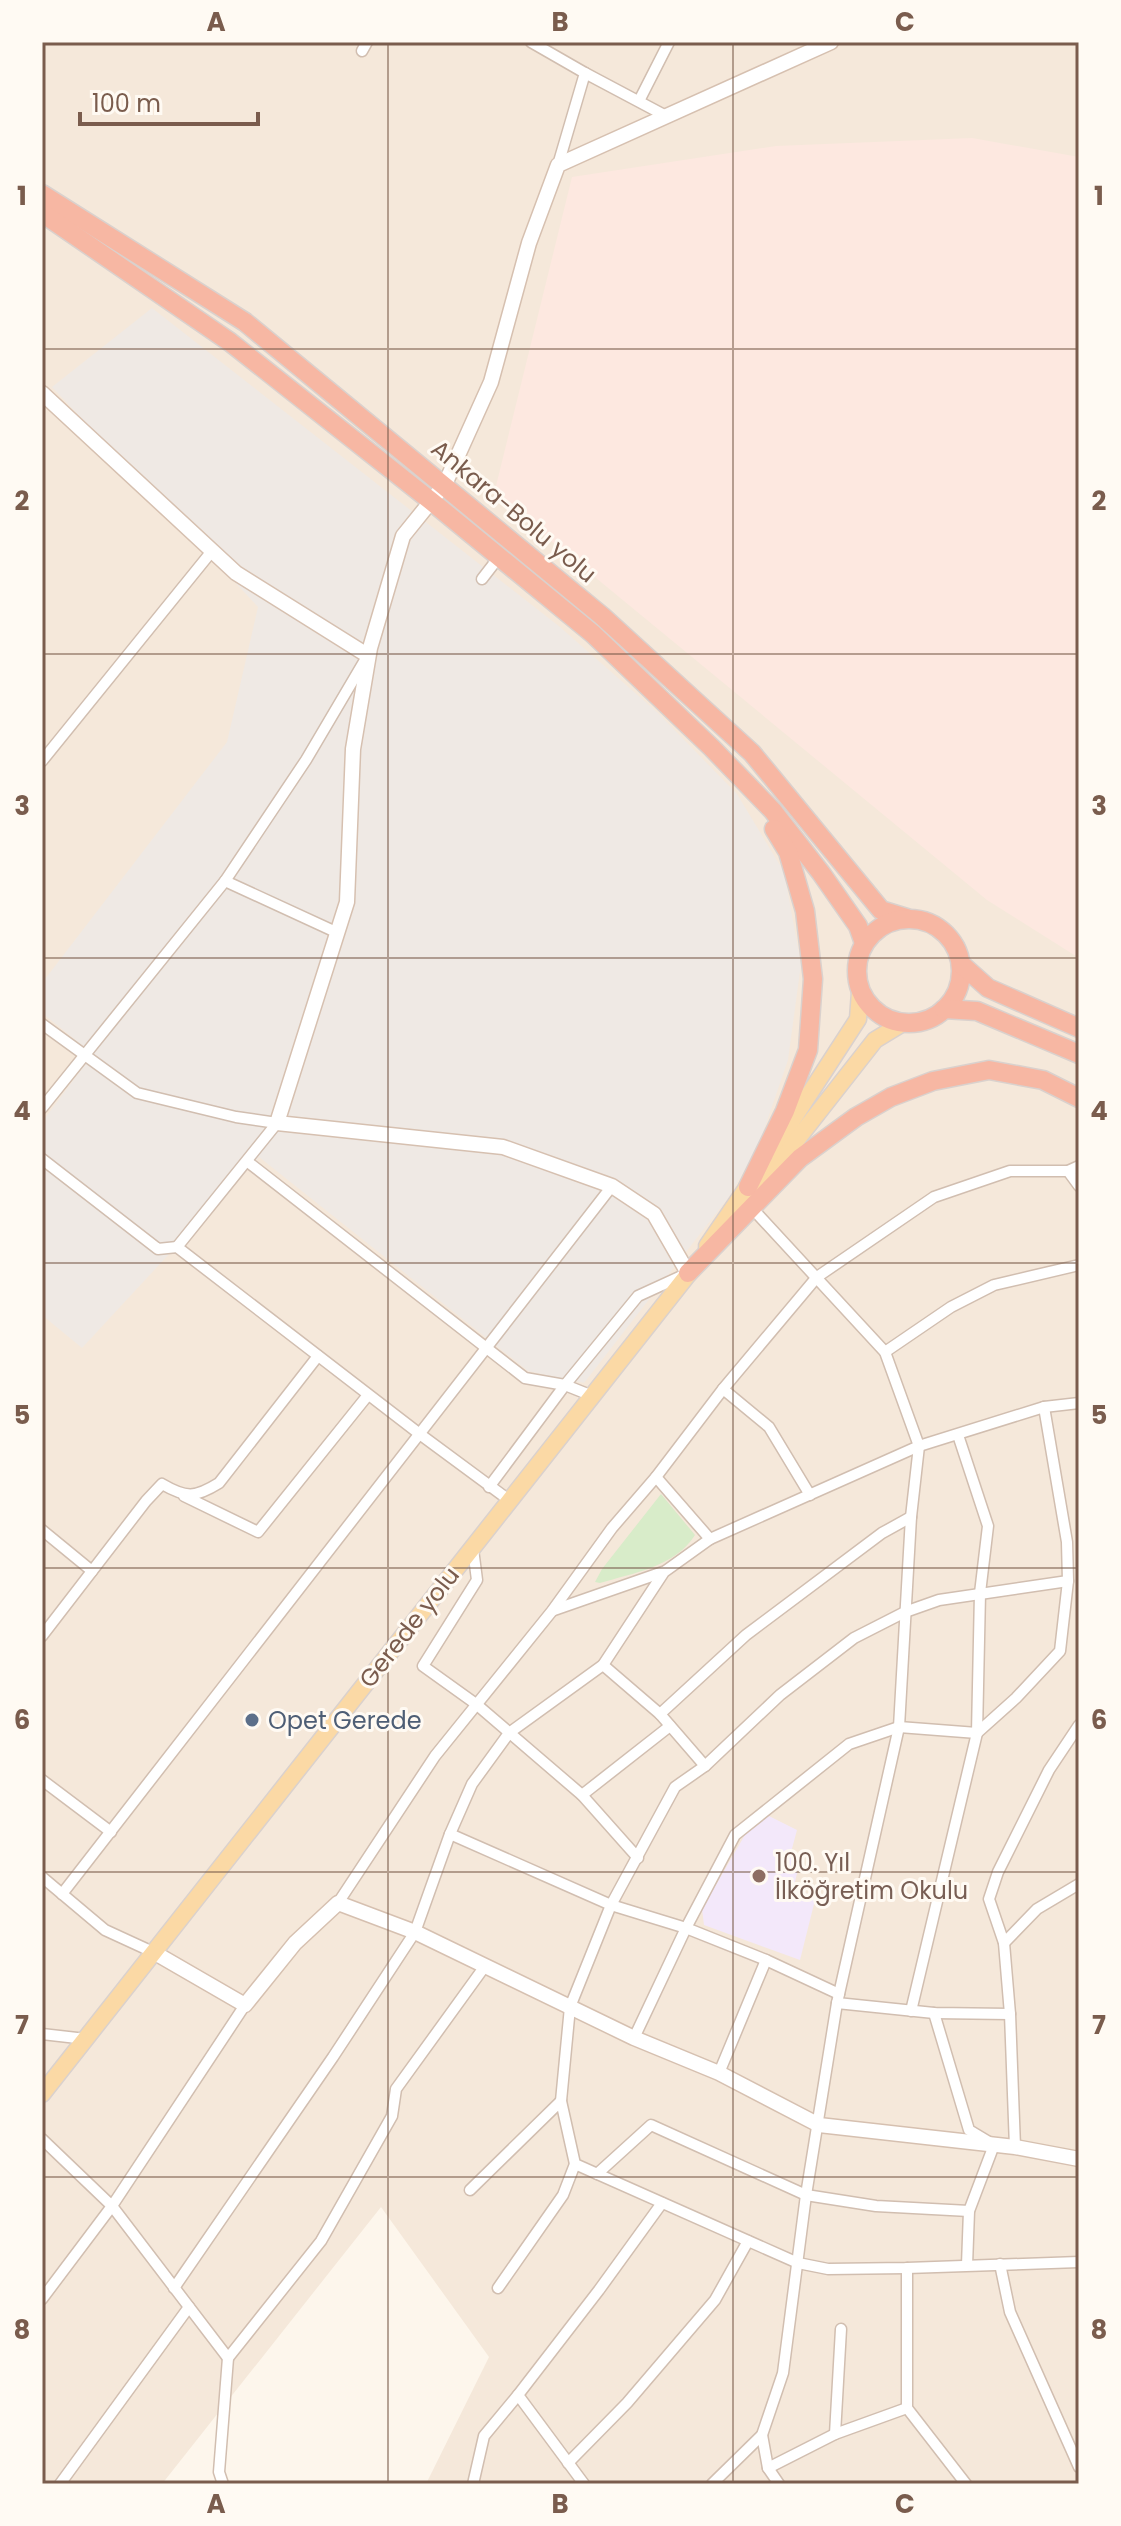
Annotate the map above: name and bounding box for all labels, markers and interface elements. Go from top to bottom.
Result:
text: A [206,4,226,40]
text: B [551,4,569,40]
text: C [895,4,915,40]
scale bar [80,76,258,126]
text: 100 m [92,87,161,120]
text: 1 [17,178,27,214]
text: 1 [1094,178,1104,214]
street label: Ankara-Bolu yolu [424,432,604,590]
text: 2 [15,483,30,519]
text: 2 [1092,483,1107,519]
text: 3 [14,788,30,824]
text: 3 [1091,788,1107,824]
text: 4 [13,1093,31,1129]
text: 4 [1090,1093,1108,1129]
text: 5 [14,1397,30,1433]
text: 5 [1091,1397,1107,1433]
street label: Gerede yolu [351,1560,467,1694]
text: 6 [14,1702,30,1738]
text: 6 [1091,1702,1107,1738]
place label: Opet Gerede [268,1704,422,1737]
marker: Opet Gerede [243,1711,261,1729]
place label: 100. Yıl İlköğretim Okulu [775,1846,968,1907]
marker: 100. Yıl İlköğretim Okulu [750,1867,768,1885]
text: 7 [15,2007,29,2043]
text: 7 [1092,2007,1106,2043]
text: 8 [14,2312,30,2348]
text: 8 [1091,2312,1107,2348]
text: A [206,2486,226,2522]
text: B [551,2486,569,2522]
text: C [895,2486,915,2522]

